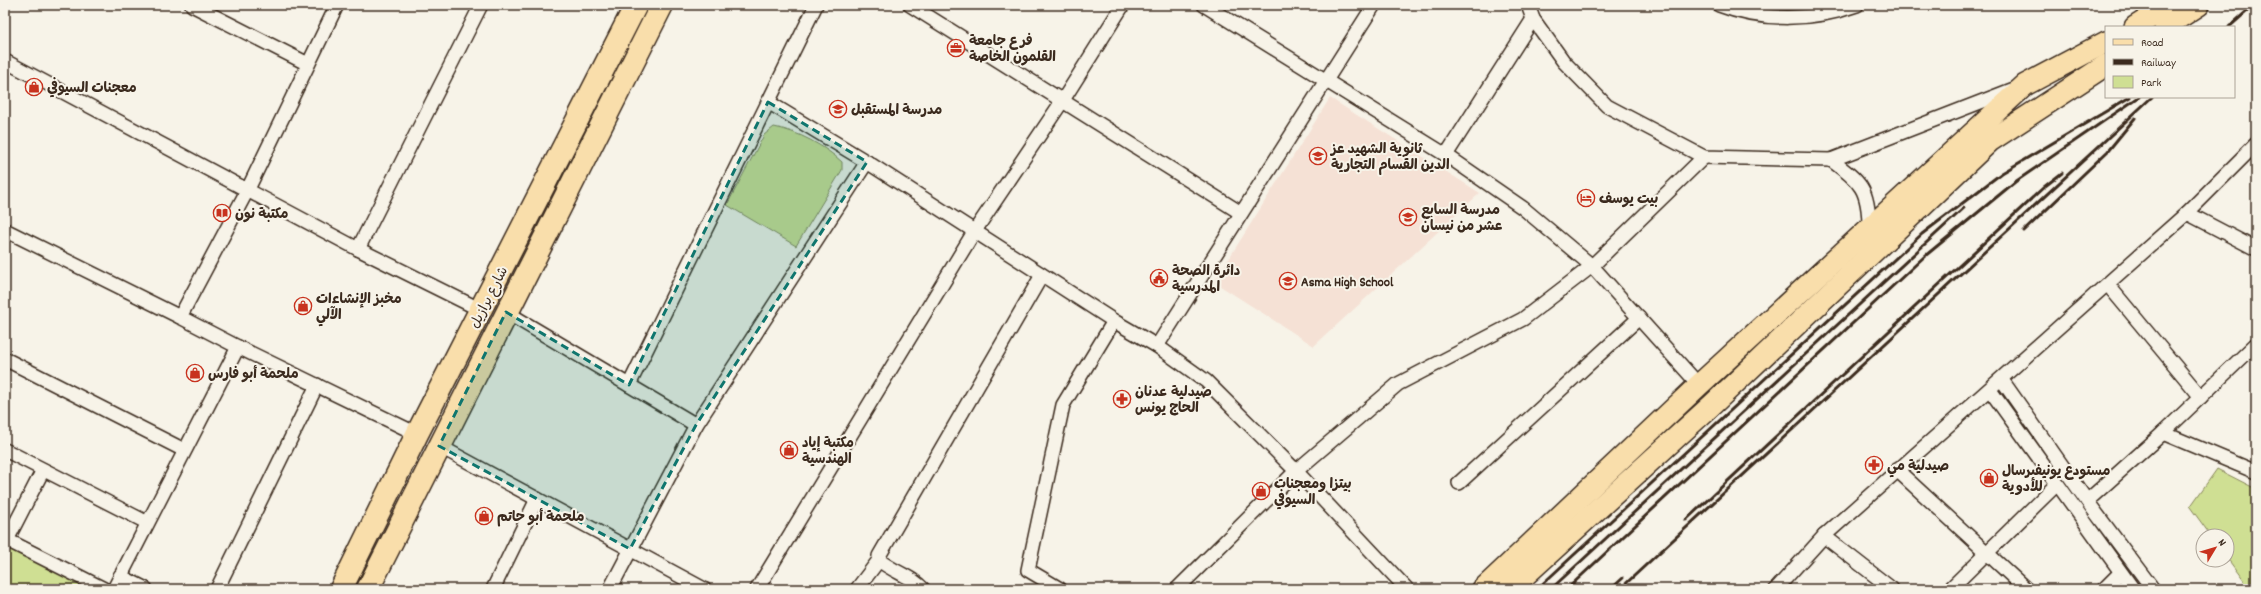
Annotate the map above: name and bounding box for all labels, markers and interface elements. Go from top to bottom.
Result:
legend [2105,26,2235,98]
place label: فرع جامعة القلمون الخاصة [969,32,1056,68]
text: Road [2141,35,2163,52]
office icon: فرع جامعة القلمون الخاصة [946,38,966,58]
text: Railway [2141,55,2177,72]
text: Park [2141,75,2162,92]
shop icon: معجنات السيوفي [24,77,44,97]
place label: معجنات السيوفي [47,77,137,99]
school or university icon: مدرسة المستقبل [828,99,848,119]
place label: مدرسة المستقبل [851,101,942,121]
place label: ثانوية الشهيد عز الدين القسام التجارية [1329,140,1450,176]
school or university icon: ثانوية الشهيد عز الدين القسام التجارية [1308,146,1328,166]
hotel icon: بيت يوسف [1576,188,1596,208]
place label: بيت يوسف [1599,190,1658,210]
place label: مدرسة السابع عشر من نيسان [1421,201,1503,237]
library icon: مكتبة نون [212,203,232,223]
place label: مكتبة نون [235,205,288,225]
school or university icon: مدرسة السابع عشر من نيسان [1398,207,1418,227]
place label: دائرة الصحة المدرسية [1172,262,1240,298]
street label: شارع برازيل [466,263,514,332]
public building icon: دائرة الصحة المدرسية [1149,268,1169,288]
school or university icon: Asma High School [1278,271,1298,291]
place label: Asma High School [1301,273,1394,293]
place label: مخبز الإنشاءات الآلي [316,290,402,327]
shop icon: مخبز الإنشاءات الآلي [293,296,313,316]
shop icon: ملحمة أبو فارس [185,363,205,383]
place label: ملحمة أبو فارس [208,364,299,385]
place label: صيدلية عدنان الحاج يونس [1135,383,1212,419]
pharmacy icon: صيدلية عدنان الحاج يونس [1112,389,1132,409]
place label: مكتبة إياد الهندسية [802,434,854,470]
shop icon: مكتبة إياد الهندسية [779,440,799,460]
pharmacy icon: صيدلية مي [1864,455,1884,475]
place label: صيدلية مي [1887,457,1949,478]
place label: مستودع يونيفيرسال للأدوية [2002,462,2110,498]
shop icon: مستودع يونيفيرسال للأدوية [1979,468,1999,488]
place label: بيتزا ومعجنات السيوفي [1274,475,1352,511]
shop icon: بيتزا ومعجنات السيوفي [1251,481,1271,501]
shop icon: ملحمة أبو حاتم [474,506,494,526]
place label: ملحمة أبو حاتم [497,507,585,528]
north arrow [2195,528,2235,568]
text: N [2213,536,2230,551]

